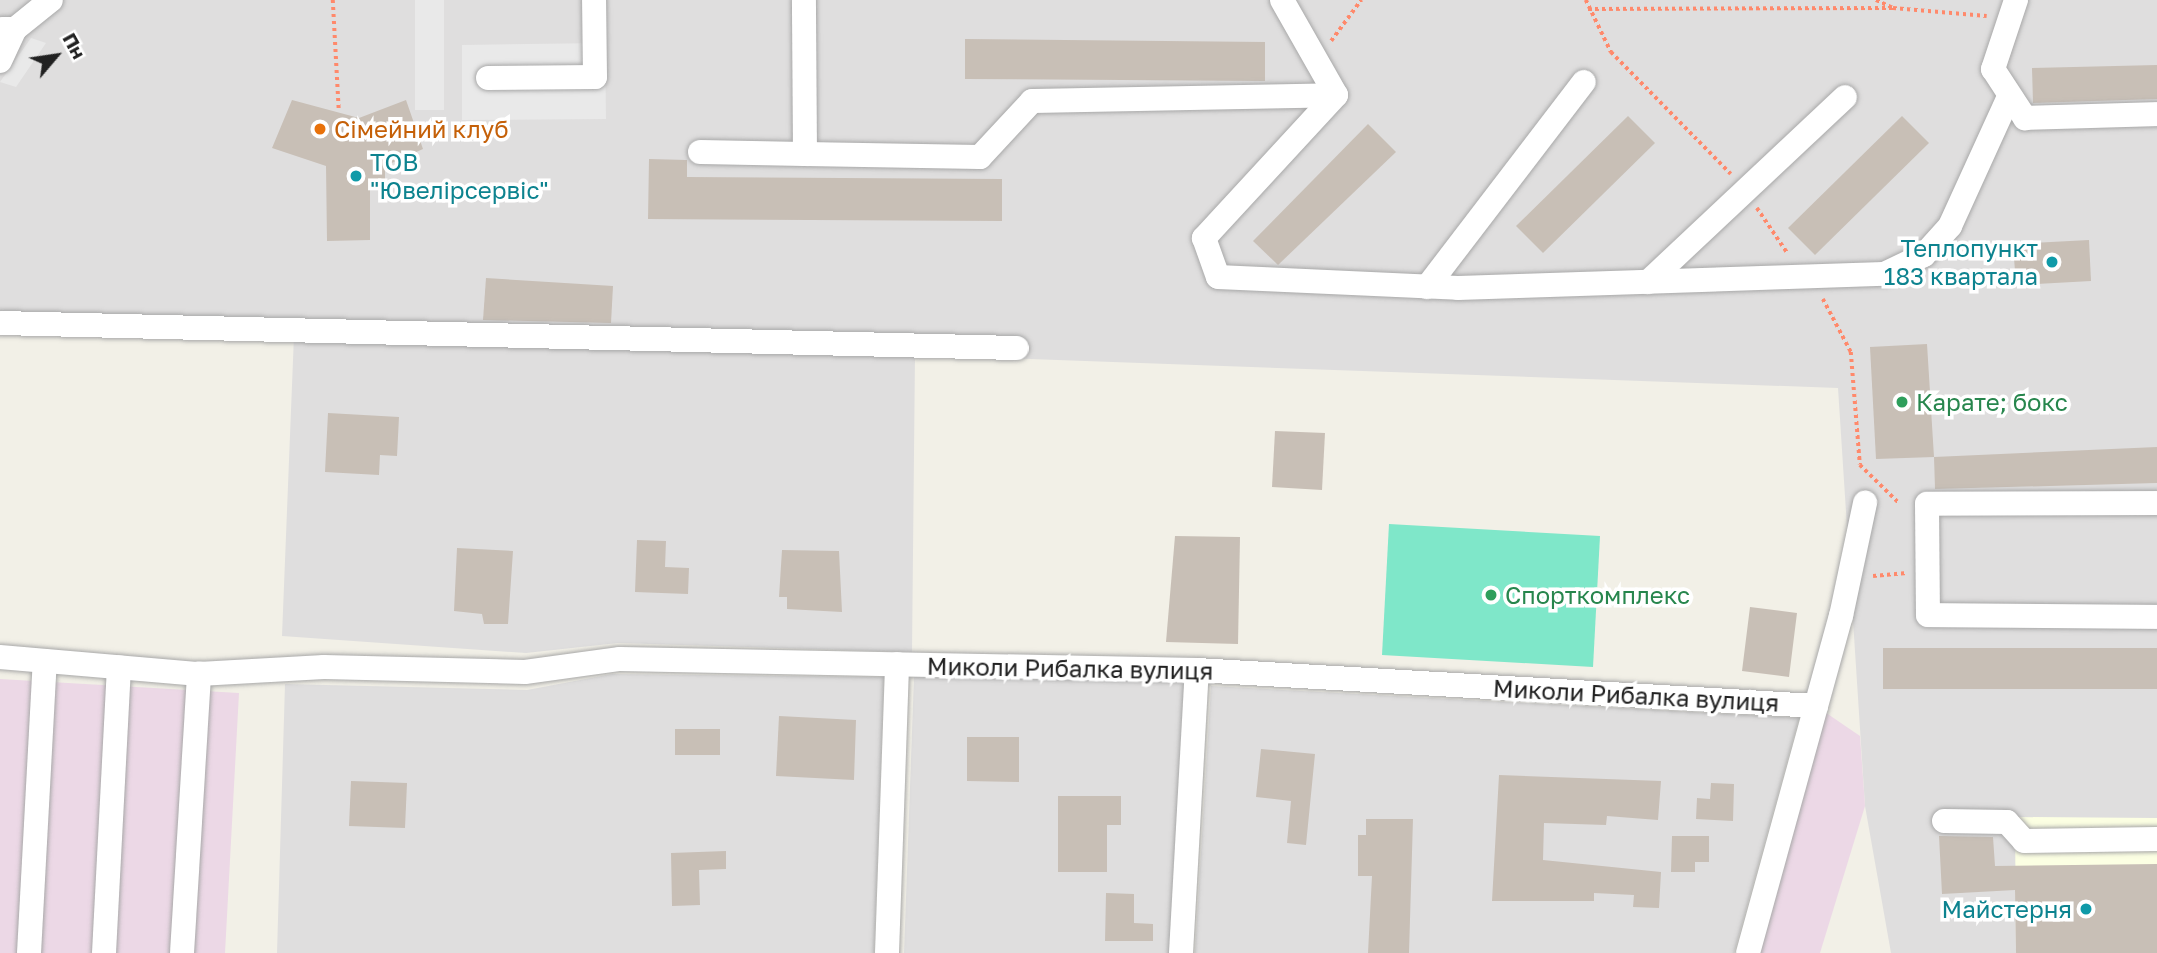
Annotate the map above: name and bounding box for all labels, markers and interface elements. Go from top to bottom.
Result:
north arrow [21,21,91,91]
text: Пн [58,29,91,62]
place label: Сімейний клуб [334,115,509,143]
marker: Сімейний клуб [312,121,328,137]
place label: ТОВ "Ювелірсервіс" [370,148,549,204]
marker: ТОВ "Ювелірсервіс" [348,168,364,184]
place label: Теплопункт 183 квартала [1884,234,2038,290]
marker: Теплопункт 183 квартала [2044,254,2060,270]
place label: Карате; бокс [1916,388,2068,416]
marker: Карате; бокс [1894,394,1910,410]
place label: Спорткомплекс [1505,581,1690,609]
marker: Спорткомплекс [1483,587,1499,603]
street label: Миколи Рибалка вулиця [927,651,1213,685]
street label: Миколи Рибалка вулиця [1492,673,1780,717]
place label: Майстерня [1942,895,2072,923]
marker: Майстерня [2078,901,2094,917]

